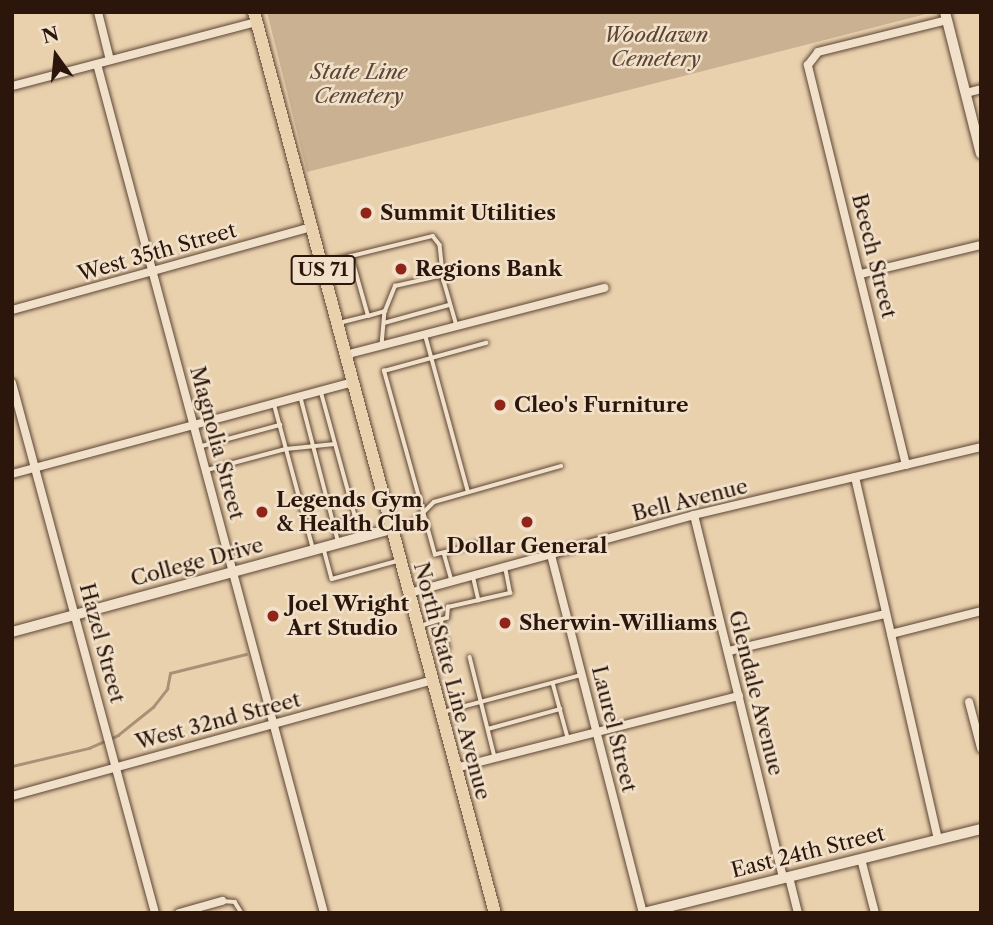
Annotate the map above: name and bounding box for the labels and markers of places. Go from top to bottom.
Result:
place label: Summit Utilities [380,200,556,226]
marker: Summit Utilities [358,205,374,221]
place label: Regions Bank [415,256,562,282]
marker: Regions Bank [393,261,409,277]
place label: Cleo's Furniture [514,392,688,418]
marker: Cleo's Furniture [492,397,508,413]
place label: Legends Gym & Health Club [276,487,429,537]
marker: Legends Gym & Health Club [254,504,270,520]
marker: Dollar General [519,514,535,530]
place label: Dollar General [447,533,607,559]
place label: Joel Wright Art Studio [287,591,410,641]
marker: Joel Wright Art Studio [265,608,281,624]
place label: Sherwin-Williams [519,610,717,636]
marker: Sherwin-Williams [497,615,513,631]

